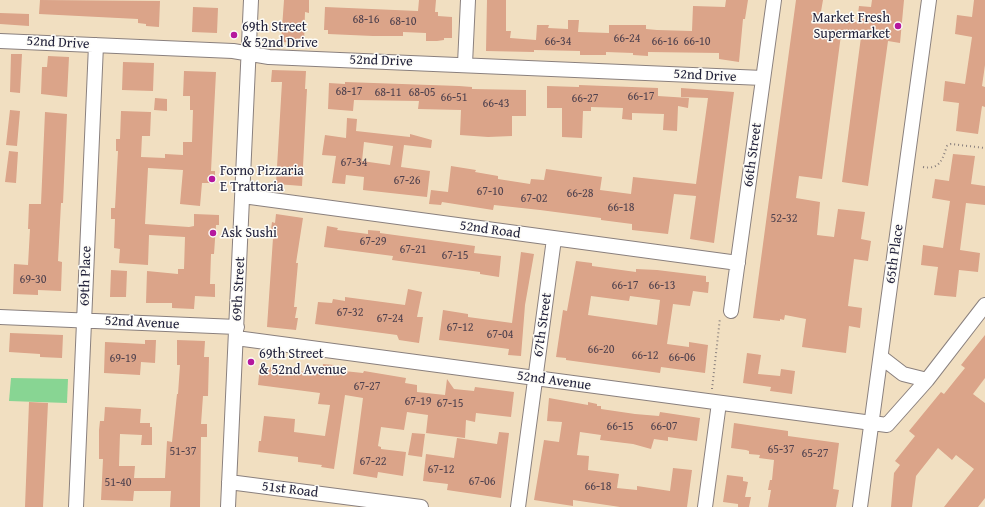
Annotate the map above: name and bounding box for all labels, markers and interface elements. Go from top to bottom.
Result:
place label: Market Fresh Supermarket [812,10,890,42]
house number: 68-16 [352,13,380,27]
house number: 68-10 [389,15,417,29]
place label: 69th Street & 52nd Drive [242,19,318,52]
marker: Market Fresh Supermarket [893,21,903,31]
marker: 69th Street & 52nd Drive [229,30,239,40]
house number: 66-24 [613,32,641,46]
street label: 52nd Drive [26,33,90,53]
house number: 66-34 [544,35,572,49]
house number: 66-16 [651,35,679,49]
house number: 66-10 [683,35,711,49]
street label: 52nd Drive [349,52,413,70]
street label: 52nd Drive [673,66,737,86]
house number: 68-17 [335,85,363,99]
house number: 68-11 [374,86,402,100]
house number: 68-05 [408,86,436,100]
house number: 66-17 [627,90,655,104]
house number: 66-51 [440,91,468,105]
house number: 66-27 [571,92,599,106]
house number: 66-43 [482,97,510,111]
street label: 66th Street [740,122,766,188]
house number: 67-34 [340,156,368,170]
place label: Forno Pizzaria E Trattoria [220,163,304,196]
marker: Forno Pizzaria E Trattoria [207,174,217,184]
house number: 67-26 [393,174,421,188]
house number: 67-10 [476,185,504,199]
house number: 66-28 [566,187,594,201]
house number: 67-02 [520,192,548,206]
house number: 66-18 [607,201,635,215]
house number: 52-32 [770,212,798,226]
street label: 52nd Road [459,217,521,243]
street label: 65th Place [882,223,908,285]
place label: Ask Sushi [221,225,277,241]
marker: Ask Sushi [208,228,218,238]
house number: 67-29 [359,235,387,249]
house number: 67-21 [399,243,427,257]
street label: 69th Place [77,246,95,306]
house number: 67-15 [441,249,469,263]
street label: 69th Street [229,256,249,322]
house number: 69-30 [19,273,47,287]
house number: 66-17 [611,279,639,293]
house number: 66-13 [648,279,676,293]
street label: 67th Street [530,292,556,358]
house number: 67-32 [336,306,364,320]
house number: 67-24 [376,312,404,326]
street label: 52nd Avenue [104,313,180,333]
house number: 67-12 [446,321,474,335]
house number: 67-04 [486,328,514,342]
house number: 66-20 [587,343,615,357]
place label: 69th Street & 52nd Avenue [259,346,346,378]
house number: 66-12 [631,349,659,363]
house number: 66-06 [668,351,696,365]
house number: 69-19 [109,352,137,366]
marker: 69th Street & 52nd Avenue [246,357,256,367]
street label: 52nd Avenue [516,367,592,395]
house number: 67-27 [353,380,381,394]
house number: 67-19 [404,395,432,409]
house number: 67-15 [436,397,464,411]
house number: 66-15 [606,420,634,434]
house number: 66-07 [650,420,678,434]
house number: 65-37 [767,443,795,457]
house number: 51-37 [169,445,197,459]
house number: 65-27 [801,447,829,461]
house number: 67-22 [359,455,387,469]
house number: 67-12 [427,463,455,477]
house number: 67-06 [468,475,496,489]
house number: 51-40 [104,476,132,490]
street label: 51st Road [261,478,319,502]
house number: 66-18 [584,480,612,494]

